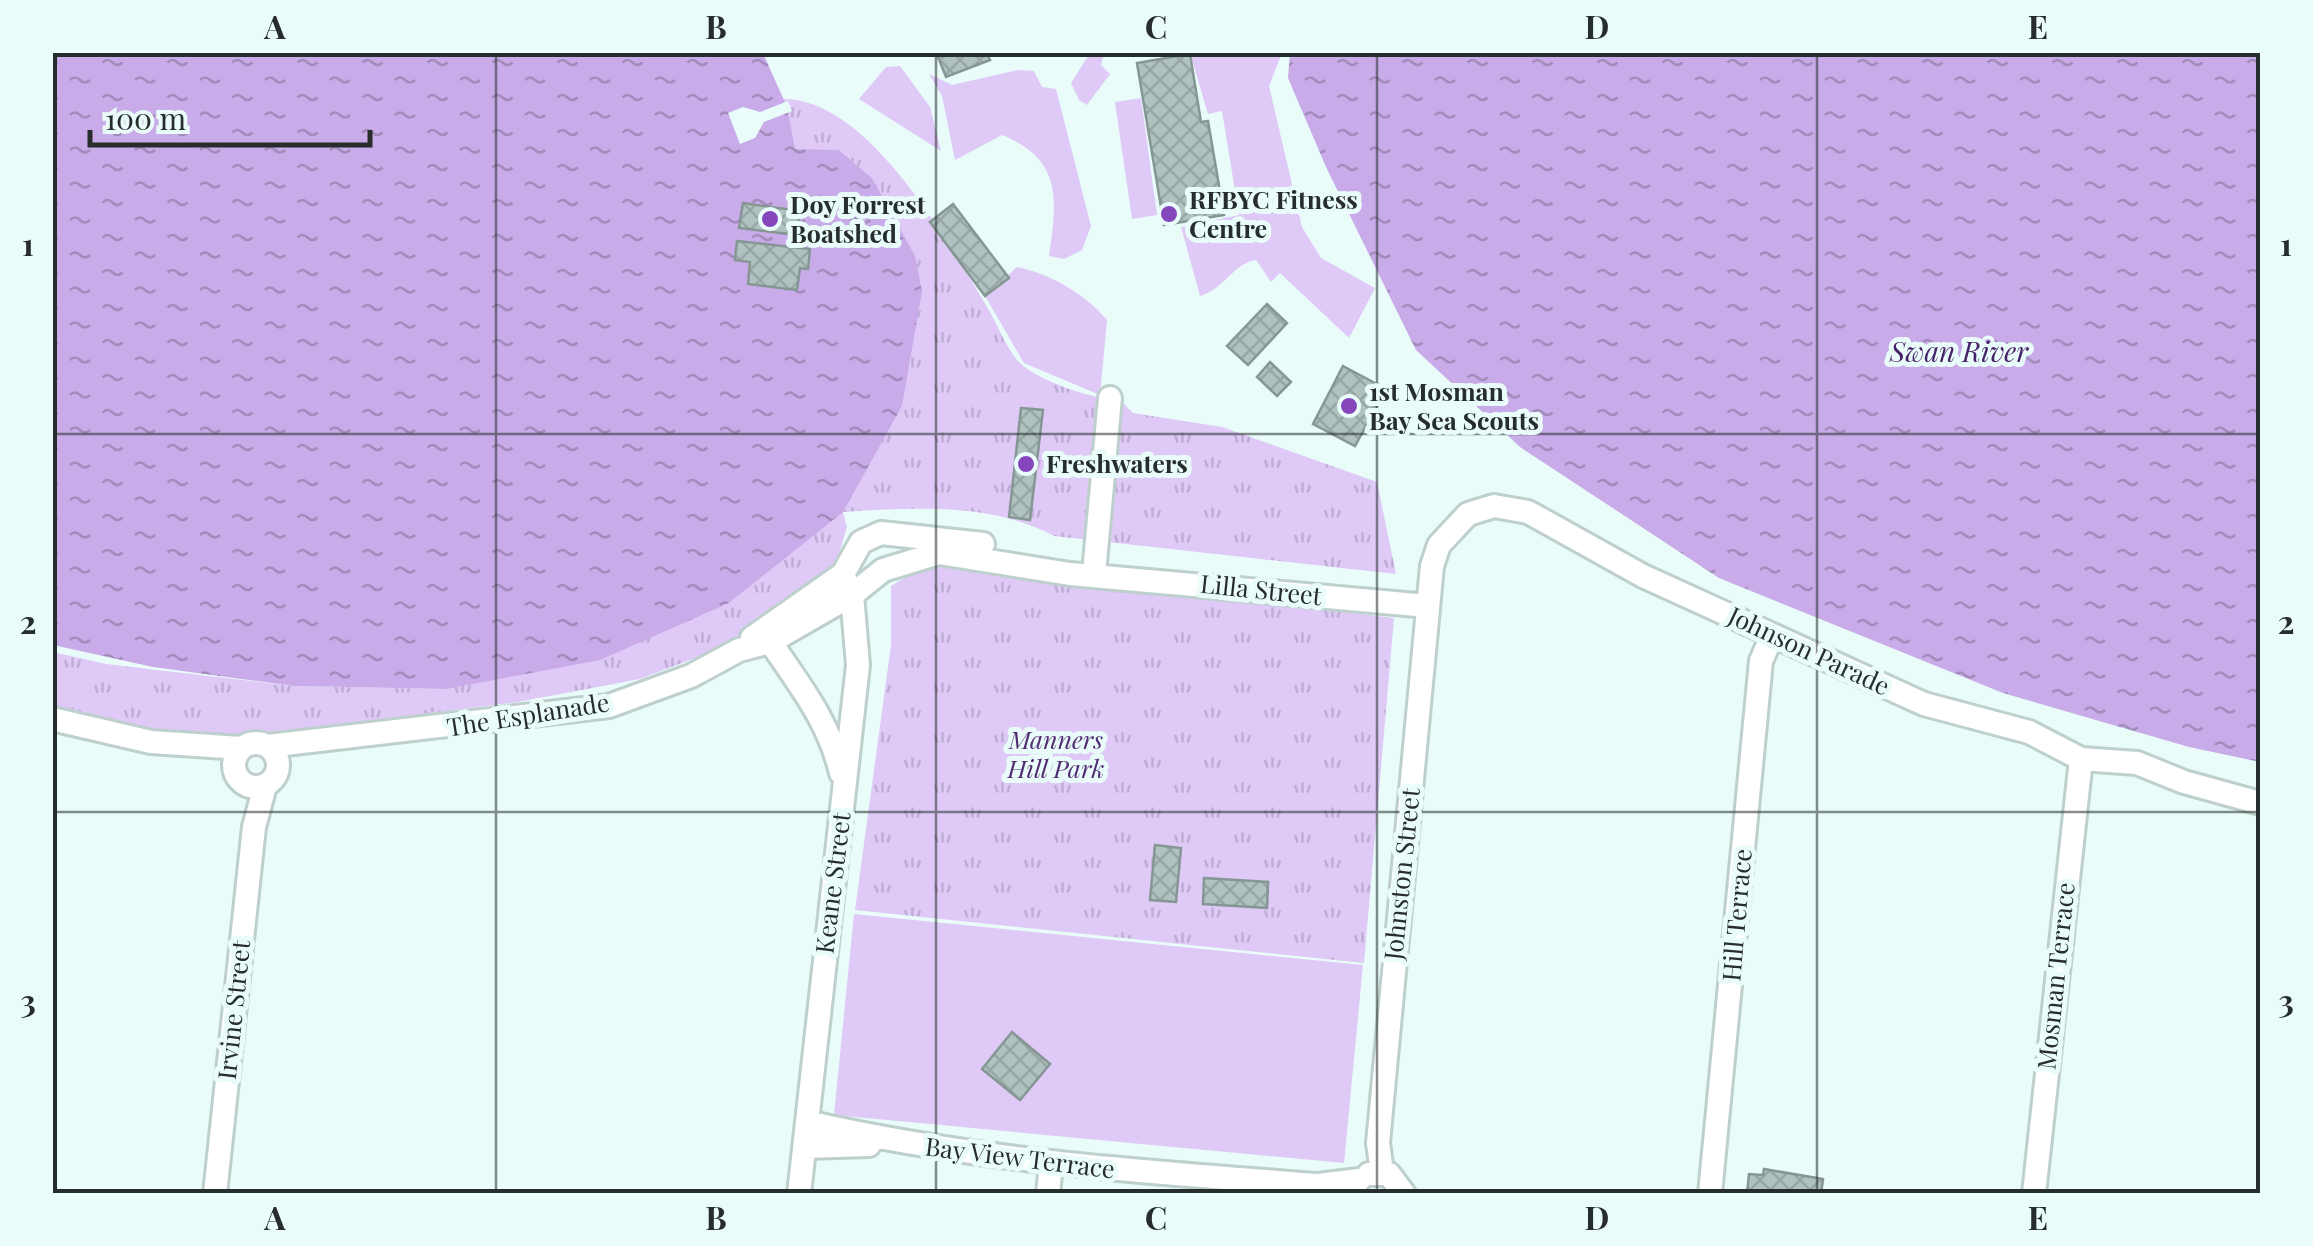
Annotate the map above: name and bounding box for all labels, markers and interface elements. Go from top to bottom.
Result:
text: A [263,4,286,47]
text: B [705,4,727,47]
text: C [1145,4,1167,47]
text: D [1585,4,1609,47]
text: E [2028,4,2048,47]
scale bar [90,85,370,147]
text: 100 m [105,98,187,138]
place label: RFBYC Fitness Centre [1189,182,1358,244]
place label: Doy Forrest Boatshed [790,187,926,249]
marker: RFBYC Fitness Centre [1158,203,1180,225]
marker: Doy Forrest Boatshed [759,208,781,230]
text: 1 [22,221,34,264]
text: 1 [2280,221,2292,264]
water label: Swan River [1889,332,2029,369]
place label: 1st Mosman Bay Sea Scouts [1369,374,1539,436]
marker: 1st Mosman Bay Sea Scouts [1338,395,1360,417]
place label: Freshwaters [1046,446,1188,479]
marker: Freshwaters [1015,453,1037,475]
street label: Lilla Street [1199,566,1325,611]
street label: Johnson Parade [1723,597,1896,701]
text: 2 [20,599,36,642]
text: 2 [2278,599,2294,642]
street label: The Esplanade [444,684,611,743]
park label: Manners Hill Park [1007,722,1105,784]
street label: Johnston Street [1375,785,1426,962]
street label: Keane Street [806,809,857,956]
street label: Hill Terrace [1713,847,1758,982]
street label: Mosman Terrace [2028,881,2081,1071]
street label: Irvine Street [209,937,256,1081]
text: 3 [20,978,36,1021]
text: 3 [2278,978,2294,1021]
street label: Bay View Terrace [923,1128,1117,1185]
text: A [263,1195,286,1238]
text: B [705,1195,727,1238]
text: C [1145,1195,1167,1238]
text: D [1585,1195,1609,1238]
text: E [2028,1195,2048,1238]

